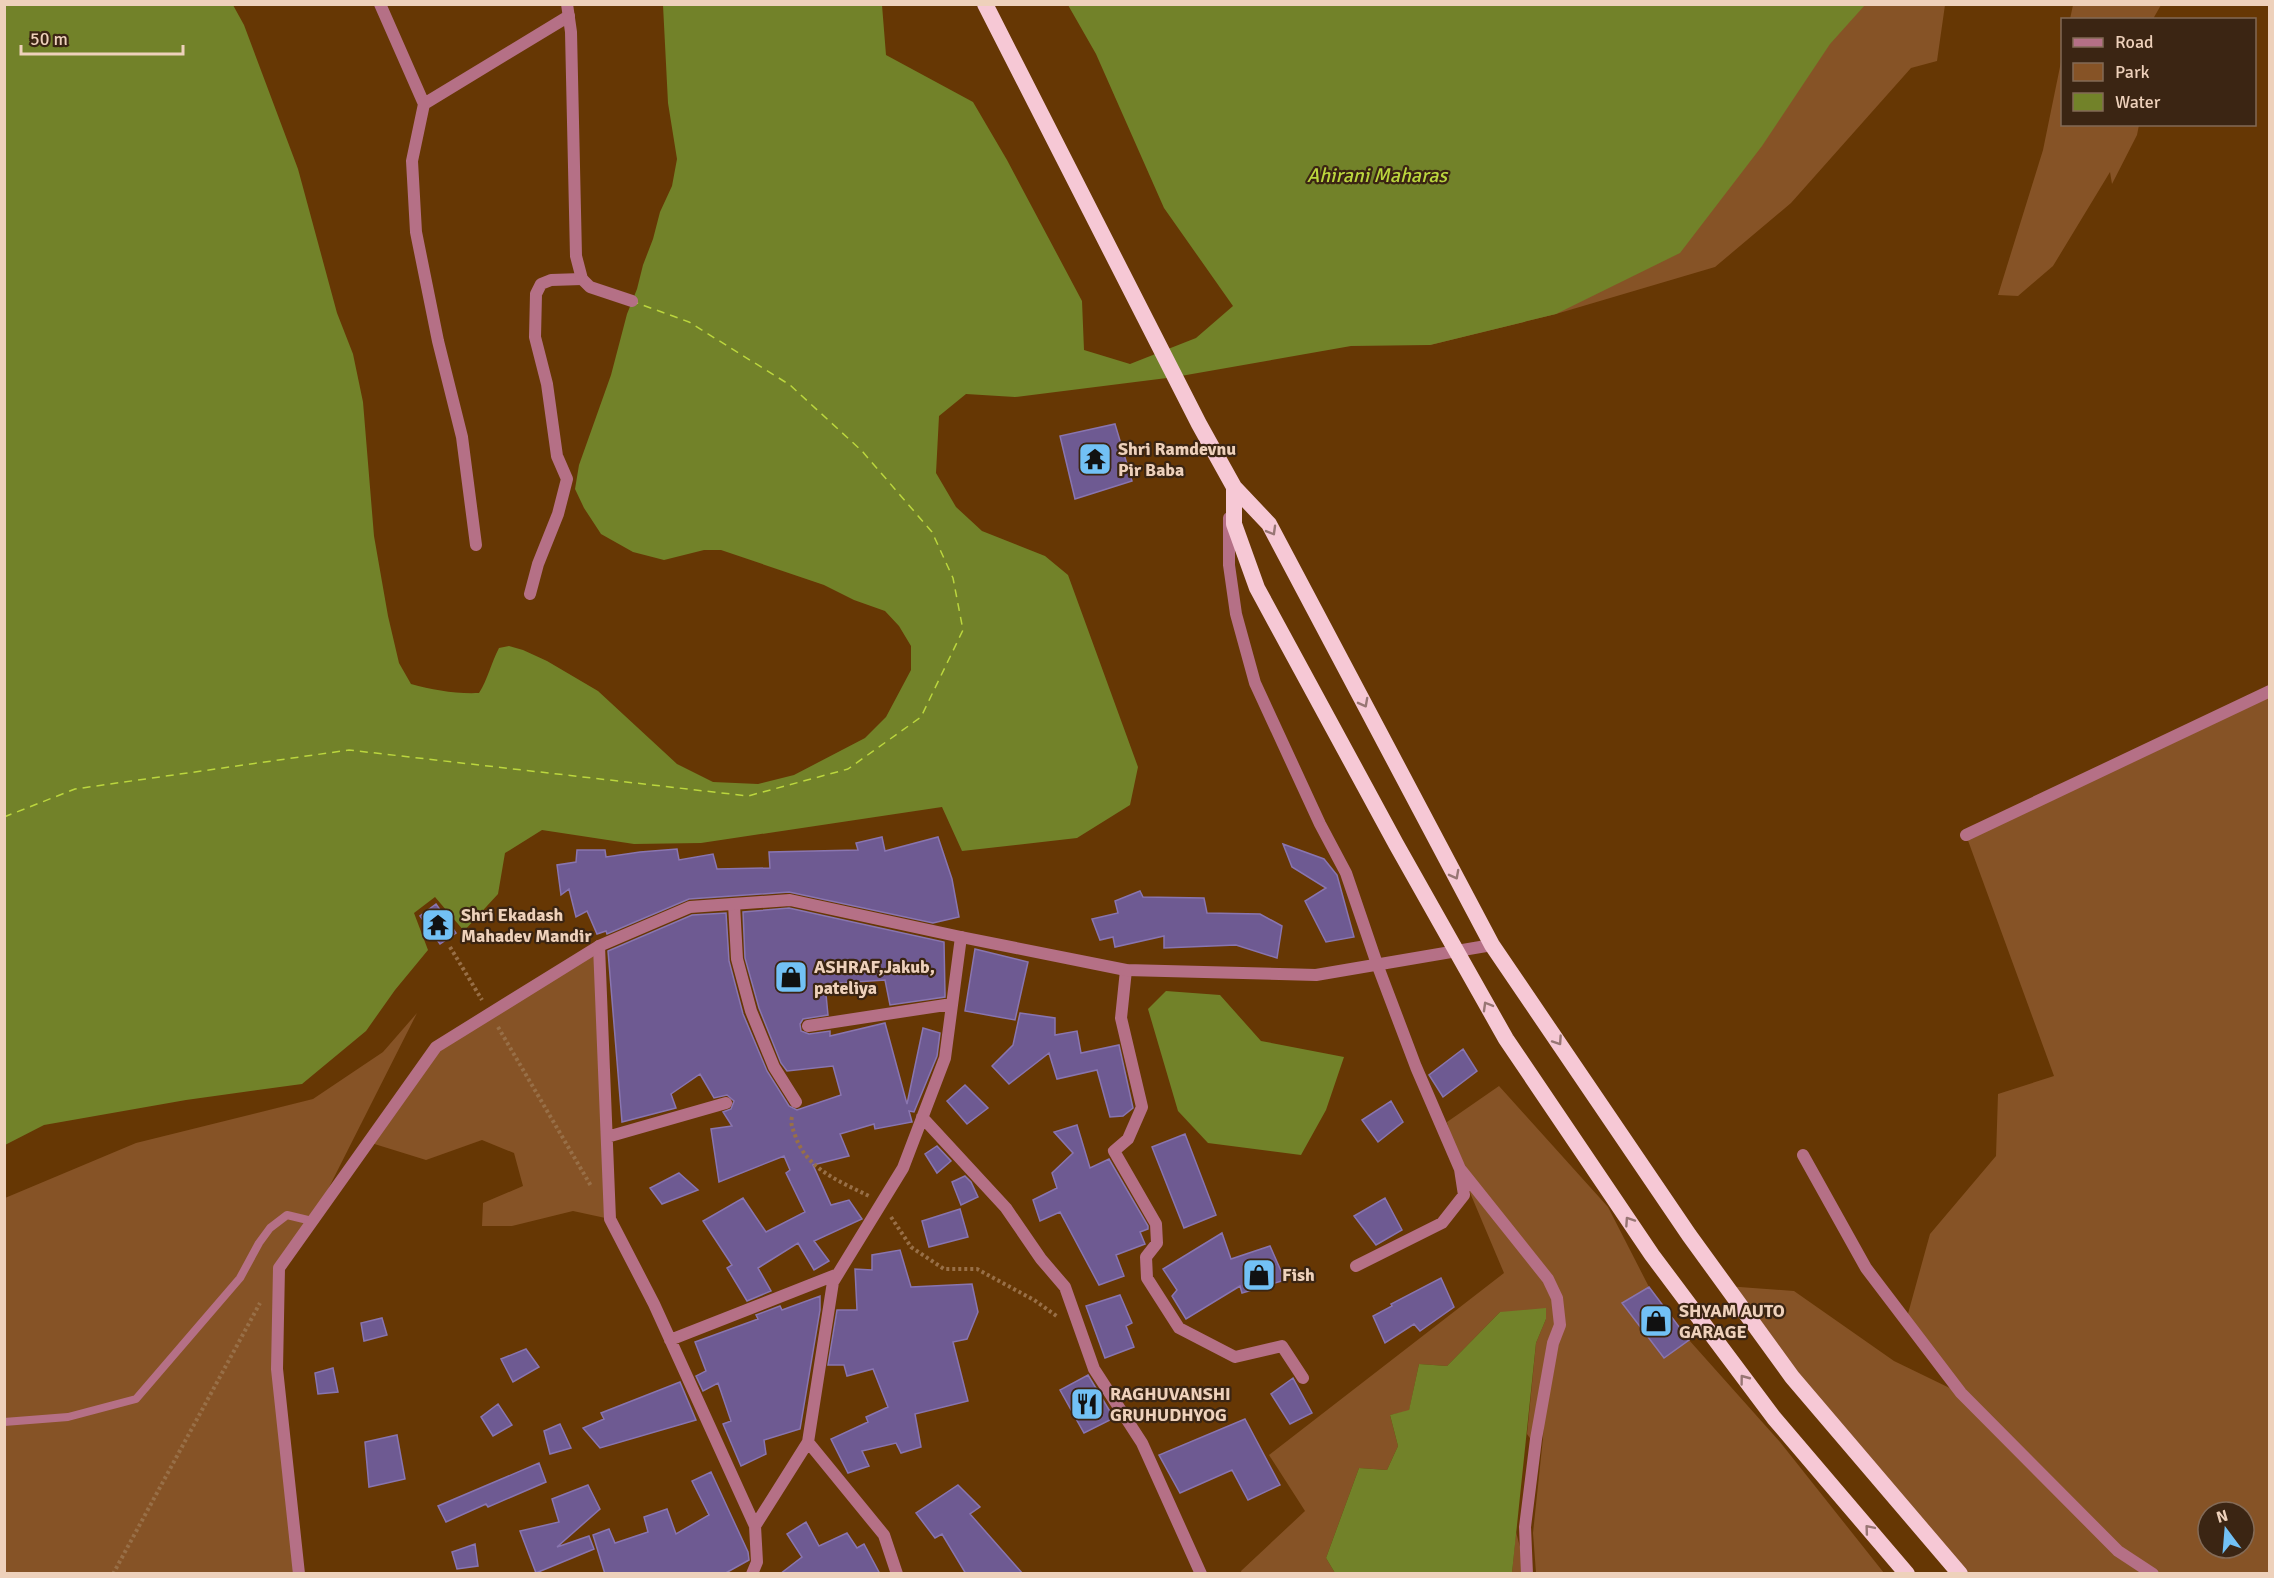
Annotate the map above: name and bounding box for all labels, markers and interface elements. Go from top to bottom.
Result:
scale bar [21,18,183,56]
legend [2061,18,2256,126]
text: 50 m [30,28,68,50]
text: Road [2115,31,2154,53]
text: Park [2115,61,2150,83]
text: Water [2115,91,2161,113]
water label: Ahirani Maharas [1307,163,1449,188]
place label: Shri Ramdevnu Pir Baba [1118,438,1236,481]
temple icon: Shri Ramdevnu Pir Baba [1077,441,1113,477]
one-way arrow [1265,525,1276,535]
one-way arrow [1357,697,1368,707]
one-way arrow [1448,869,1459,880]
place label: Shri Ekadash Mahadev Mandir [461,904,592,947]
temple icon: Shri Ekadash Mahadev Mandir [420,907,456,943]
place label: ASHRAF,Jakub, pateliya [814,956,935,999]
shop icon: ASHRAF,Jakub, pateliya [773,959,809,995]
one-way arrow [1483,1002,1495,1012]
one-way arrow [1551,1034,1562,1045]
one-way arrow [1625,1217,1636,1228]
shop icon: Fish [1241,1257,1277,1293]
place label: Fish [1282,1264,1315,1286]
place label: SHYAM AUTO GARAGE [1679,1300,1785,1343]
shop icon: SHYAM AUTO GARAGE [1638,1303,1674,1339]
one-way arrow [1741,1374,1752,1385]
place label: RAGHUVANSHI GRUHUDHYOG [1110,1383,1231,1426]
restaurant icon: RAGHUVANSHI GRUHUDHYOG [1069,1386,1105,1422]
north arrow [2196,1500,2256,1560]
text: N [2214,1505,2230,1528]
one-way arrow [1865,1525,1876,1536]

